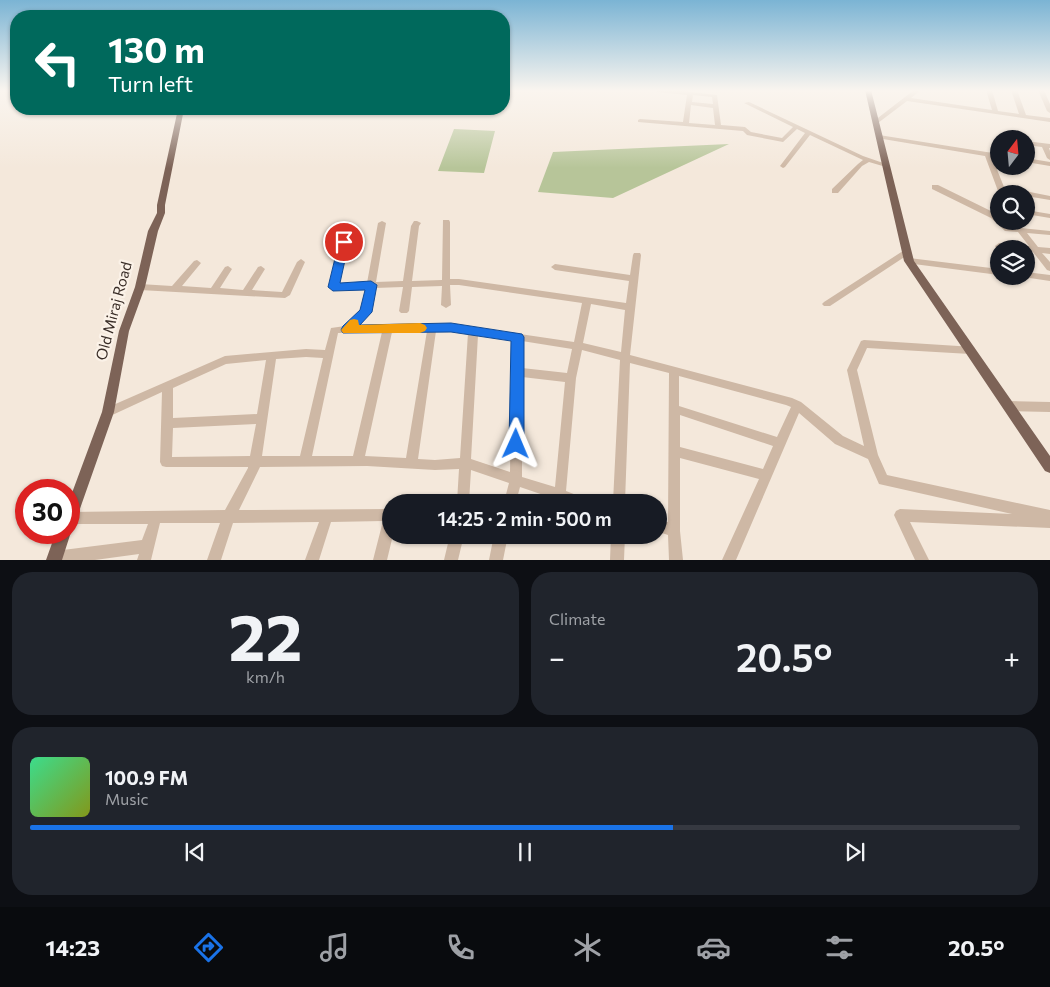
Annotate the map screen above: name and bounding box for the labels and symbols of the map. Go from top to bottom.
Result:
north arrow [990,130,1035,175]
pin [323,221,365,263]
street label: Old Miraj Road [91,260,135,362]
position arrow [489,417,541,469]
speed limit sign: 30 [15,479,80,544]

